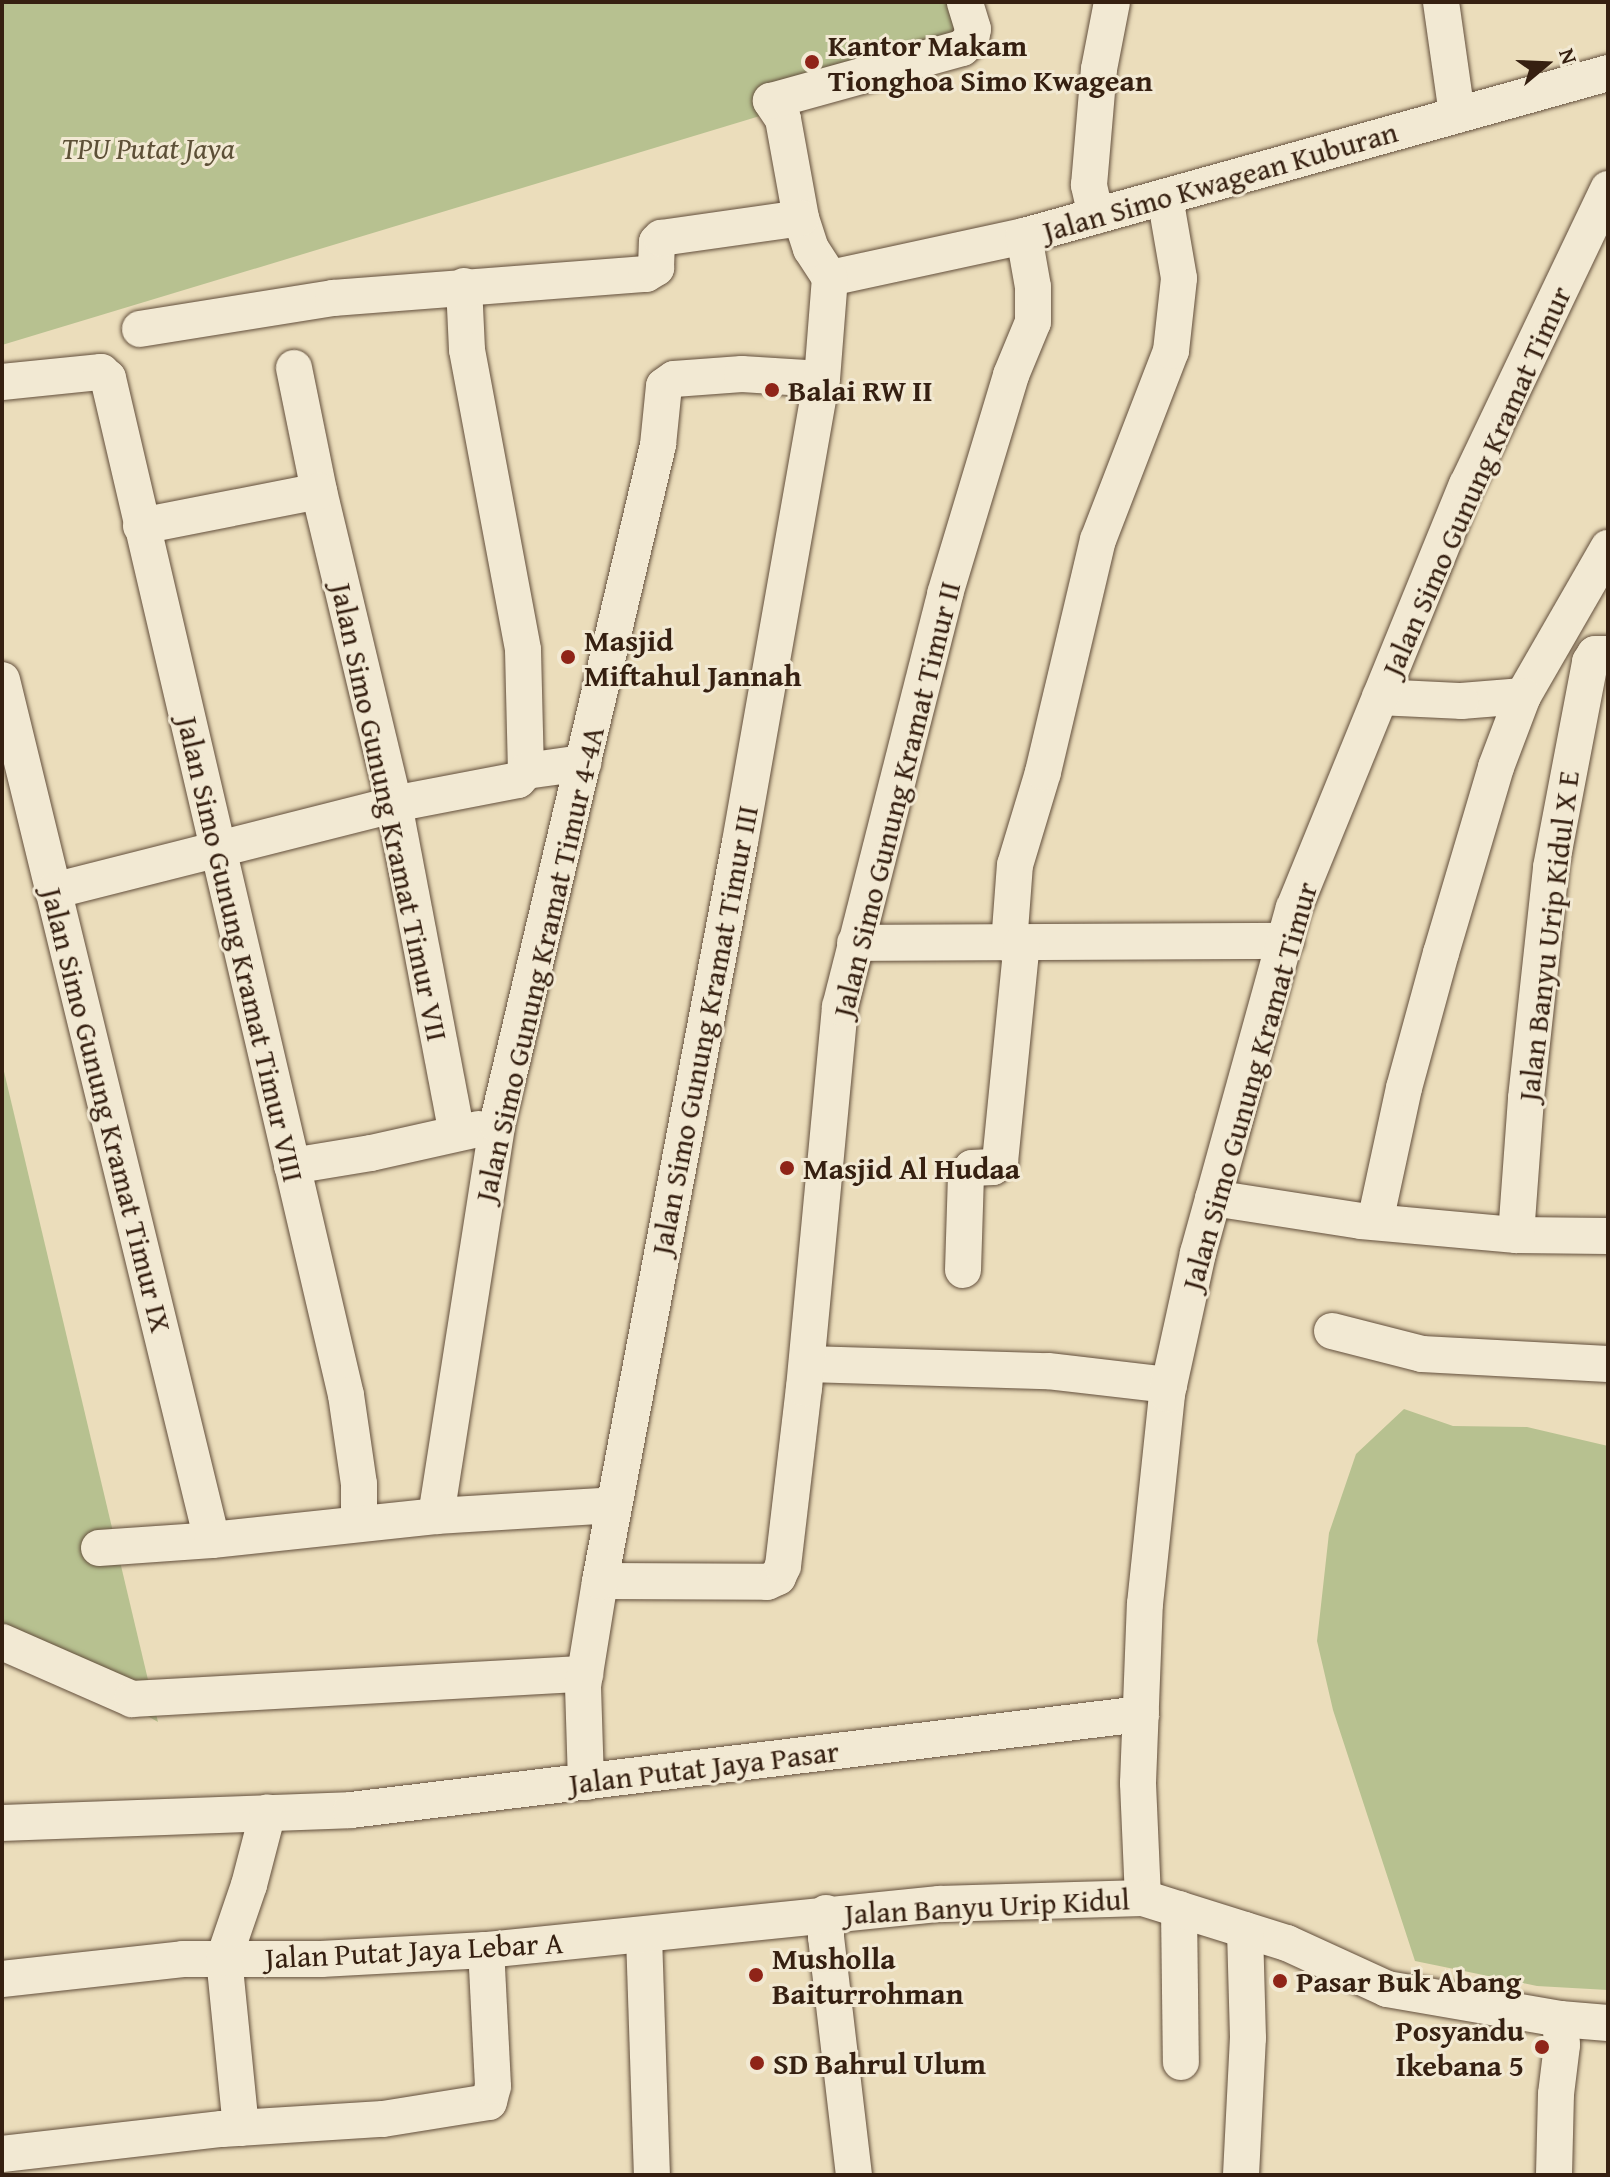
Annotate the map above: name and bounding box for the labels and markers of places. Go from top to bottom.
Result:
place label: Kantor Makam Tionghoa Simo Kwagean [828,27,1153,98]
marker: Kantor Makam Tionghoa Simo Kwagean [803,53,821,71]
place label: Balai RW II [788,372,933,408]
marker: Balai RW II [763,381,781,399]
place label: Masjid Miftahul Jannah [584,622,801,692]
marker: Masjid Miftahul Jannah [559,648,577,666]
place label: Masjid Al Hudaa [803,1150,1020,1186]
marker: Masjid Al Hudaa [778,1159,796,1177]
place label: Musholla Baiturrohman [772,1940,963,2010]
place label: Pasar Buk Abang [1296,1963,1521,1999]
marker: Musholla Baiturrohman [747,1966,765,1984]
marker: Pasar Buk Abang [1271,1972,1289,1990]
place label: Posyandu Ikebana 5 [1395,2012,1524,2082]
marker: Posyandu Ikebana 5 [1531,2036,1553,2058]
place label: SD Bahrul Ulum [773,2045,986,2081]
marker: SD Bahrul Ulum [748,2054,766,2072]

